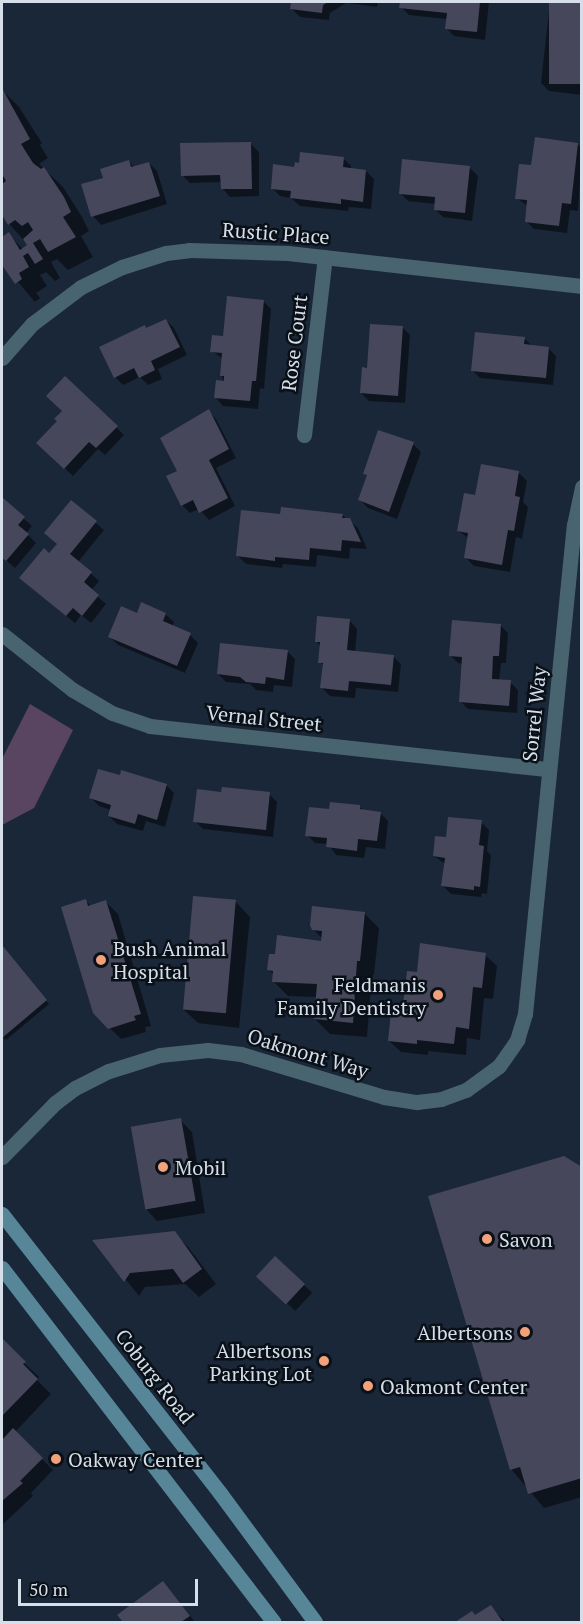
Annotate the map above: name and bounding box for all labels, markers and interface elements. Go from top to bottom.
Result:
street label: Rustic Place [222,217,330,249]
street label: Rose Court [276,293,312,393]
street label: Sorrel Way [517,665,551,763]
street label: Vernal Street [205,700,323,736]
place label: Bush Animal Hospital [113,936,227,983]
marker: Bush Animal Hospital [94,953,108,967]
place label: Feldmanis Family Dentistry [277,972,426,1019]
marker: Feldmanis Family Dentistry [431,988,445,1002]
street label: Oakmont Way [245,1023,371,1083]
place label: Mobil [175,1155,226,1179]
marker: Mobil [156,1160,170,1174]
place label: Savon [499,1227,553,1251]
marker: Savon [480,1232,494,1246]
place label: Albertsons [417,1320,513,1344]
street label: Coburg Road [111,1324,199,1428]
marker: Albertsons [518,1325,532,1339]
place label: Albertsons Parking Lot [209,1338,312,1385]
marker: Albertsons Parking Lot [317,1354,331,1368]
place label: Oakmont Center [380,1374,527,1398]
marker: Oakmont Center [361,1379,375,1393]
place label: Oakway Center [68,1447,202,1471]
marker: Oakway Center [49,1452,63,1466]
scale bar [21,1567,201,1605]
text: 50 m [29,1577,68,1601]

